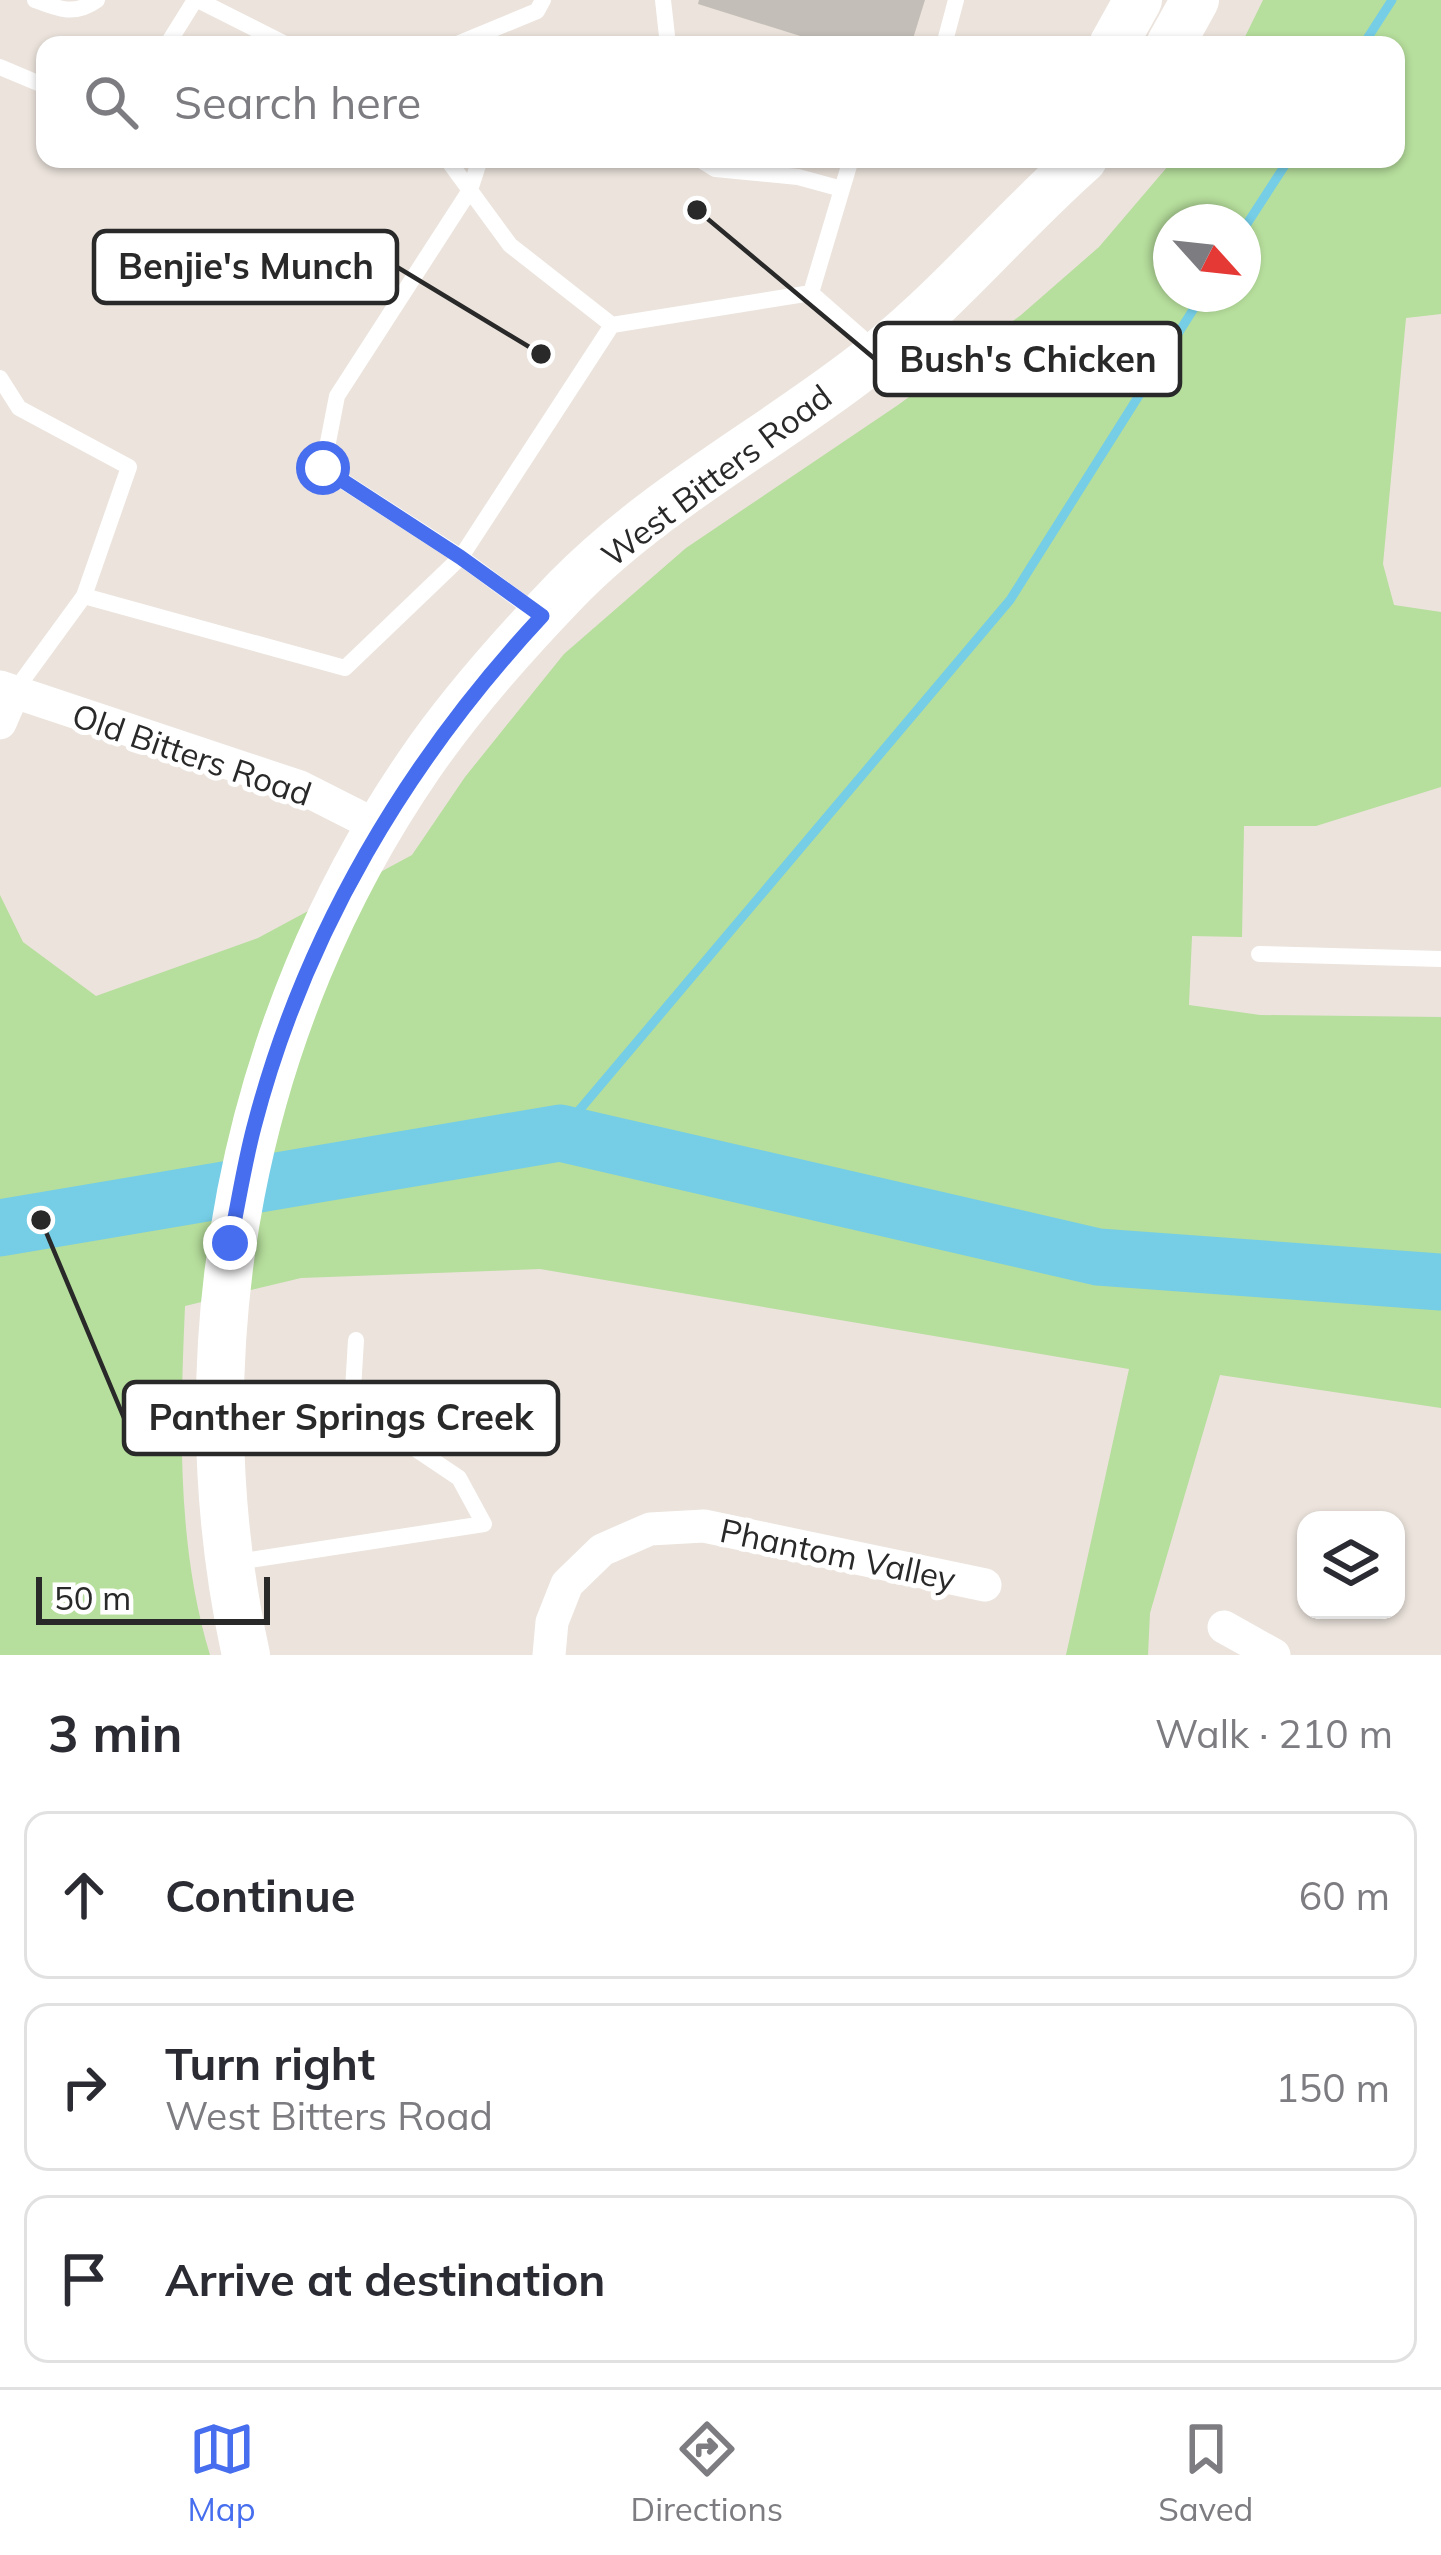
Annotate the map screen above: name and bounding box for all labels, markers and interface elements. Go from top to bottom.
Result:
search box [36,36,1405,168]
icon: search [78,69,144,135]
text: Search here [174,74,421,130]
north arrow [1153,204,1261,312]
callout: Benjie's Munch [94,231,397,303]
text: Benjie's Munch [118,243,374,288]
callout: Bush's Chicken [875,323,1180,395]
text: Bush's Chicken [899,336,1157,381]
street label: West Bitters Road [593,375,839,575]
route start [296,441,350,495]
street label: Old Bitters Road [67,694,317,814]
route end [203,1216,257,1270]
callout: Panther Springs Creek [124,1382,558,1454]
text: Panther Springs Creek [148,1394,535,1439]
street label: Phantom Valley [717,1509,960,1599]
map controls [1297,1511,1405,1619]
button: layers [1297,1511,1405,1619]
scale bar [36,1571,270,1624]
text: 50 m [54,1577,131,1618]
text: 3 min [48,1701,183,1765]
text: Walk · 210 m [1155,1709,1393,1758]
icon: ahead [51,1862,117,1928]
text: Continue [165,1867,355,1923]
text: 60 m [1299,1871,1390,1920]
text: Turn right [165,2035,375,2091]
icon: right [51,2054,117,2120]
text: 150 m [1275,2063,1390,2112]
text: West Bitters Road [165,2091,493,2140]
icon: arrive [51,2246,117,2312]
text: Arrive at destination [165,2251,605,2307]
tab: Map [188,2416,255,2529]
tab: Directions [631,2416,783,2529]
tab: Saved [1158,2416,1253,2529]

